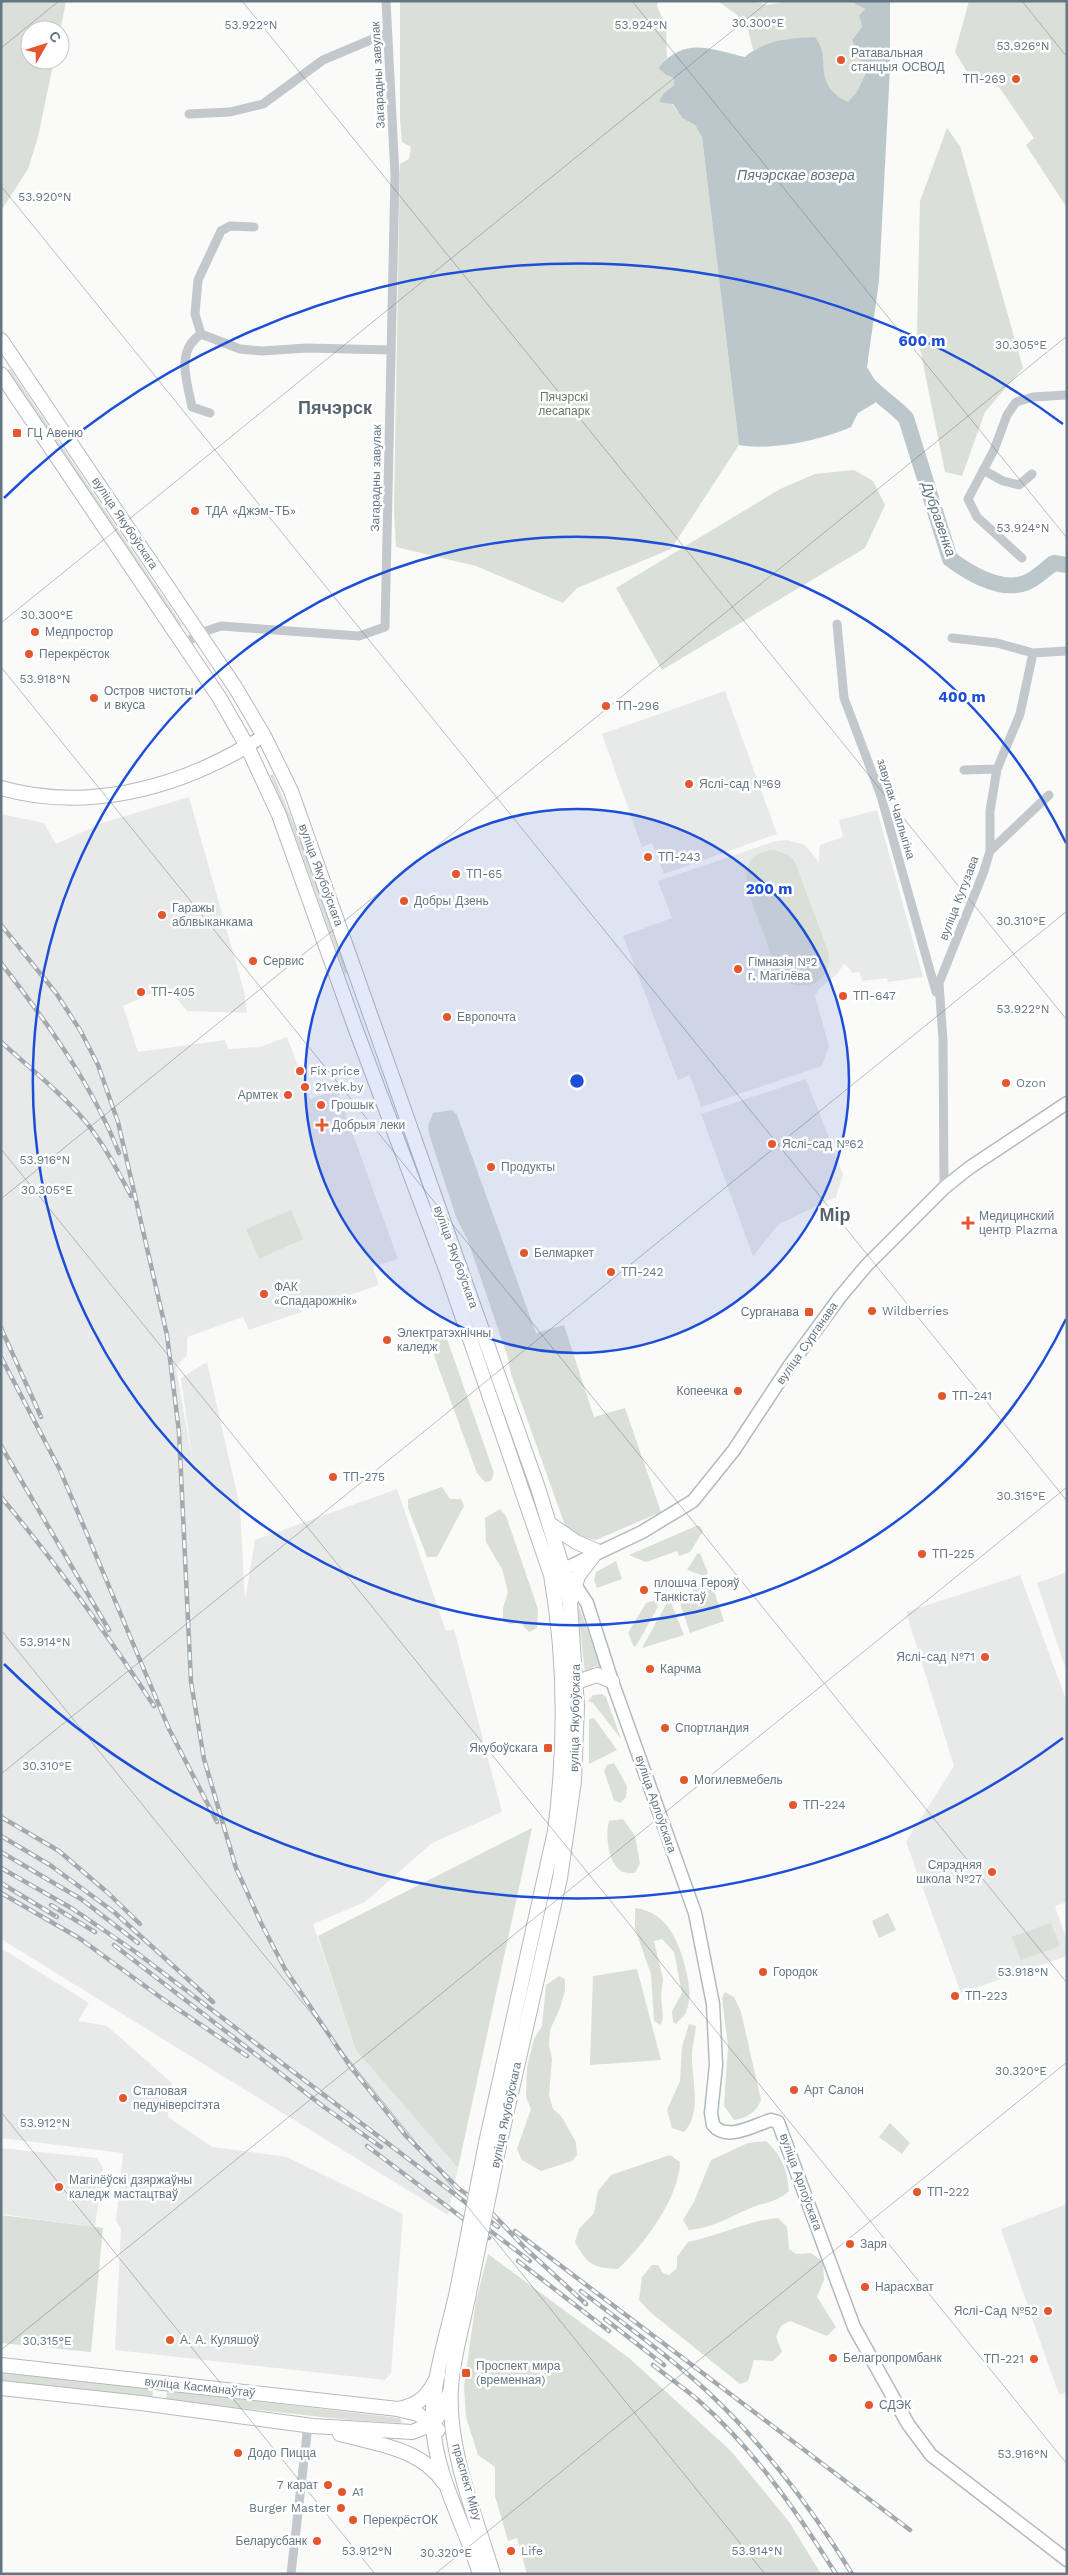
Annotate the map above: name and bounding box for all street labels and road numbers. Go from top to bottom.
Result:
street label: Загарадны завулак [368,20,388,129]
street label: Загарадны завулак [368,423,384,532]
street label: вуліца Якубоўскага [89,474,161,572]
street label: завулак Чаплыгіна [874,757,918,861]
street label: вуліца Якубоўскага [296,822,346,928]
street label: вуліца Кутузава [937,854,982,942]
street label: вуліца Якубоўскага [431,1204,481,1310]
street label: вуліца Сурганава [773,1299,841,1387]
street label: вуліца Якубоўскага [567,1664,583,1772]
street label: вуліца Арлоўскага [633,1753,679,1855]
street label: вуліца Якубоўскага [488,2060,524,2169]
street label: вуліца Арлоўскага [777,2132,825,2233]
street label: вуліца Касманаўтаў [144,2374,256,2400]
street label: праспект Міру [449,2442,485,2522]

